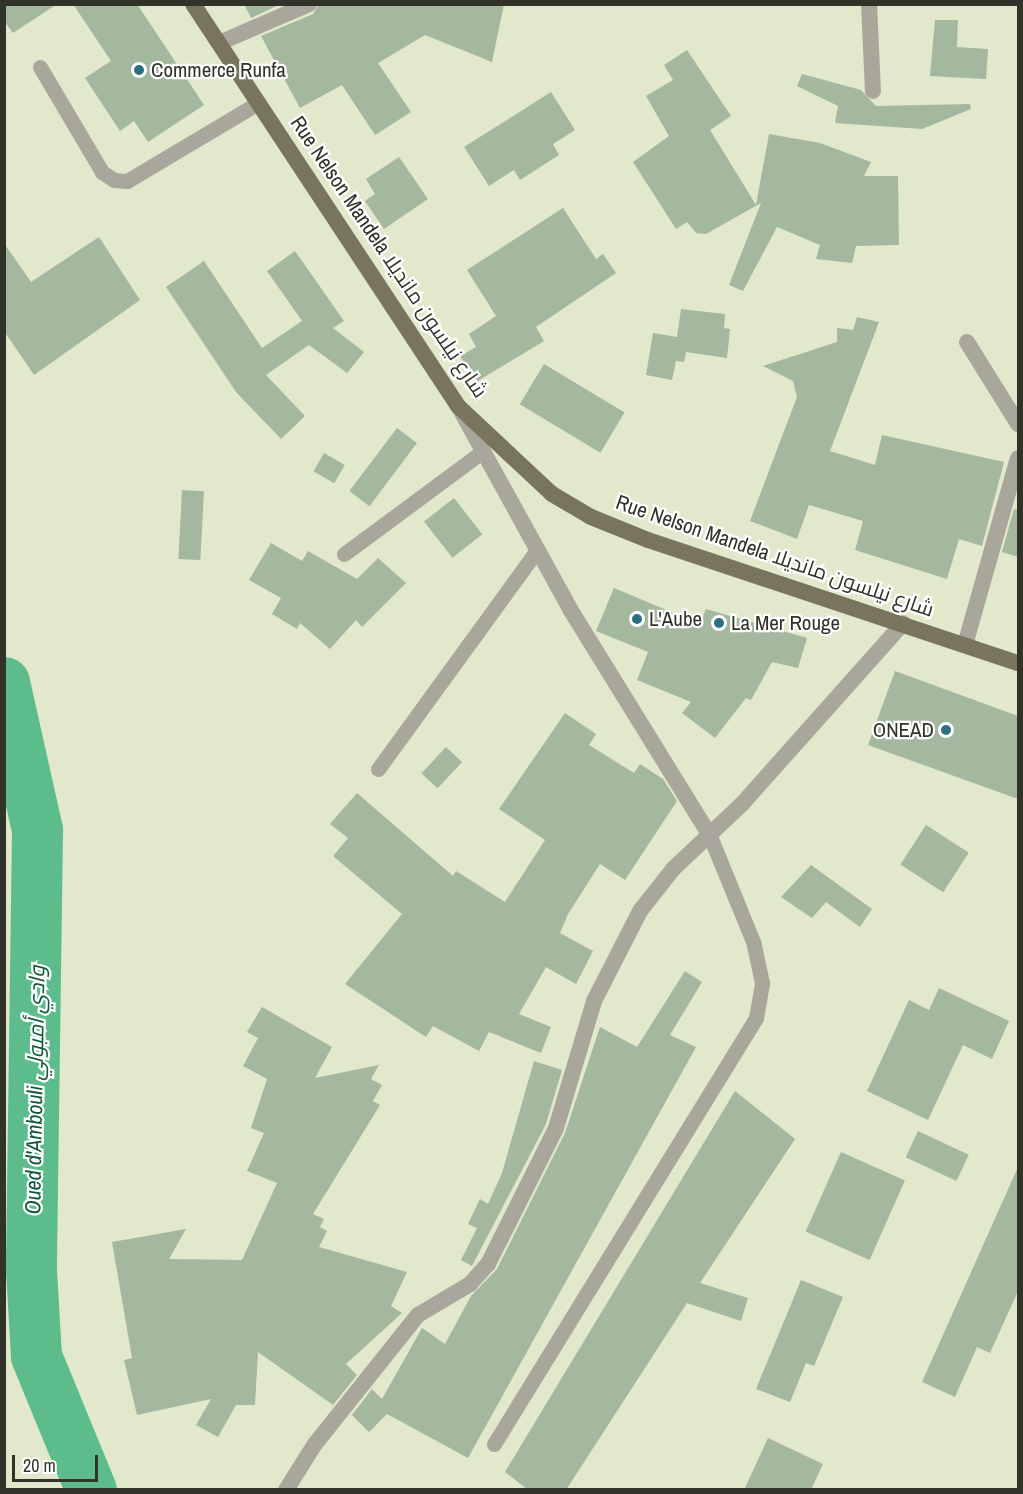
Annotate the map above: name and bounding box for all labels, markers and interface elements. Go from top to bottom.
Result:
place label: Commerce Runfa [151,57,286,83]
marker: Commerce Runfa [132,63,146,77]
street label: Rue Nelson Mandela شارع نيلسون مانديلا [285,111,493,403]
street label: Rue Nelson Mandela شارع نيلسون مانديلا [613,490,937,622]
place label: L'Aube [649,606,702,632]
place label: La Mer Rouge [731,610,840,636]
marker: L'Aube [630,612,644,626]
marker: La Mer Rouge [712,616,726,630]
place label: ONEAD [873,717,934,743]
marker: ONEAD [939,723,953,737]
water label: Oued d'Ambouli وادي أمبولي [20,965,50,1215]
scale bar [15,1443,100,1481]
text: 20 m [23,1453,56,1478]

